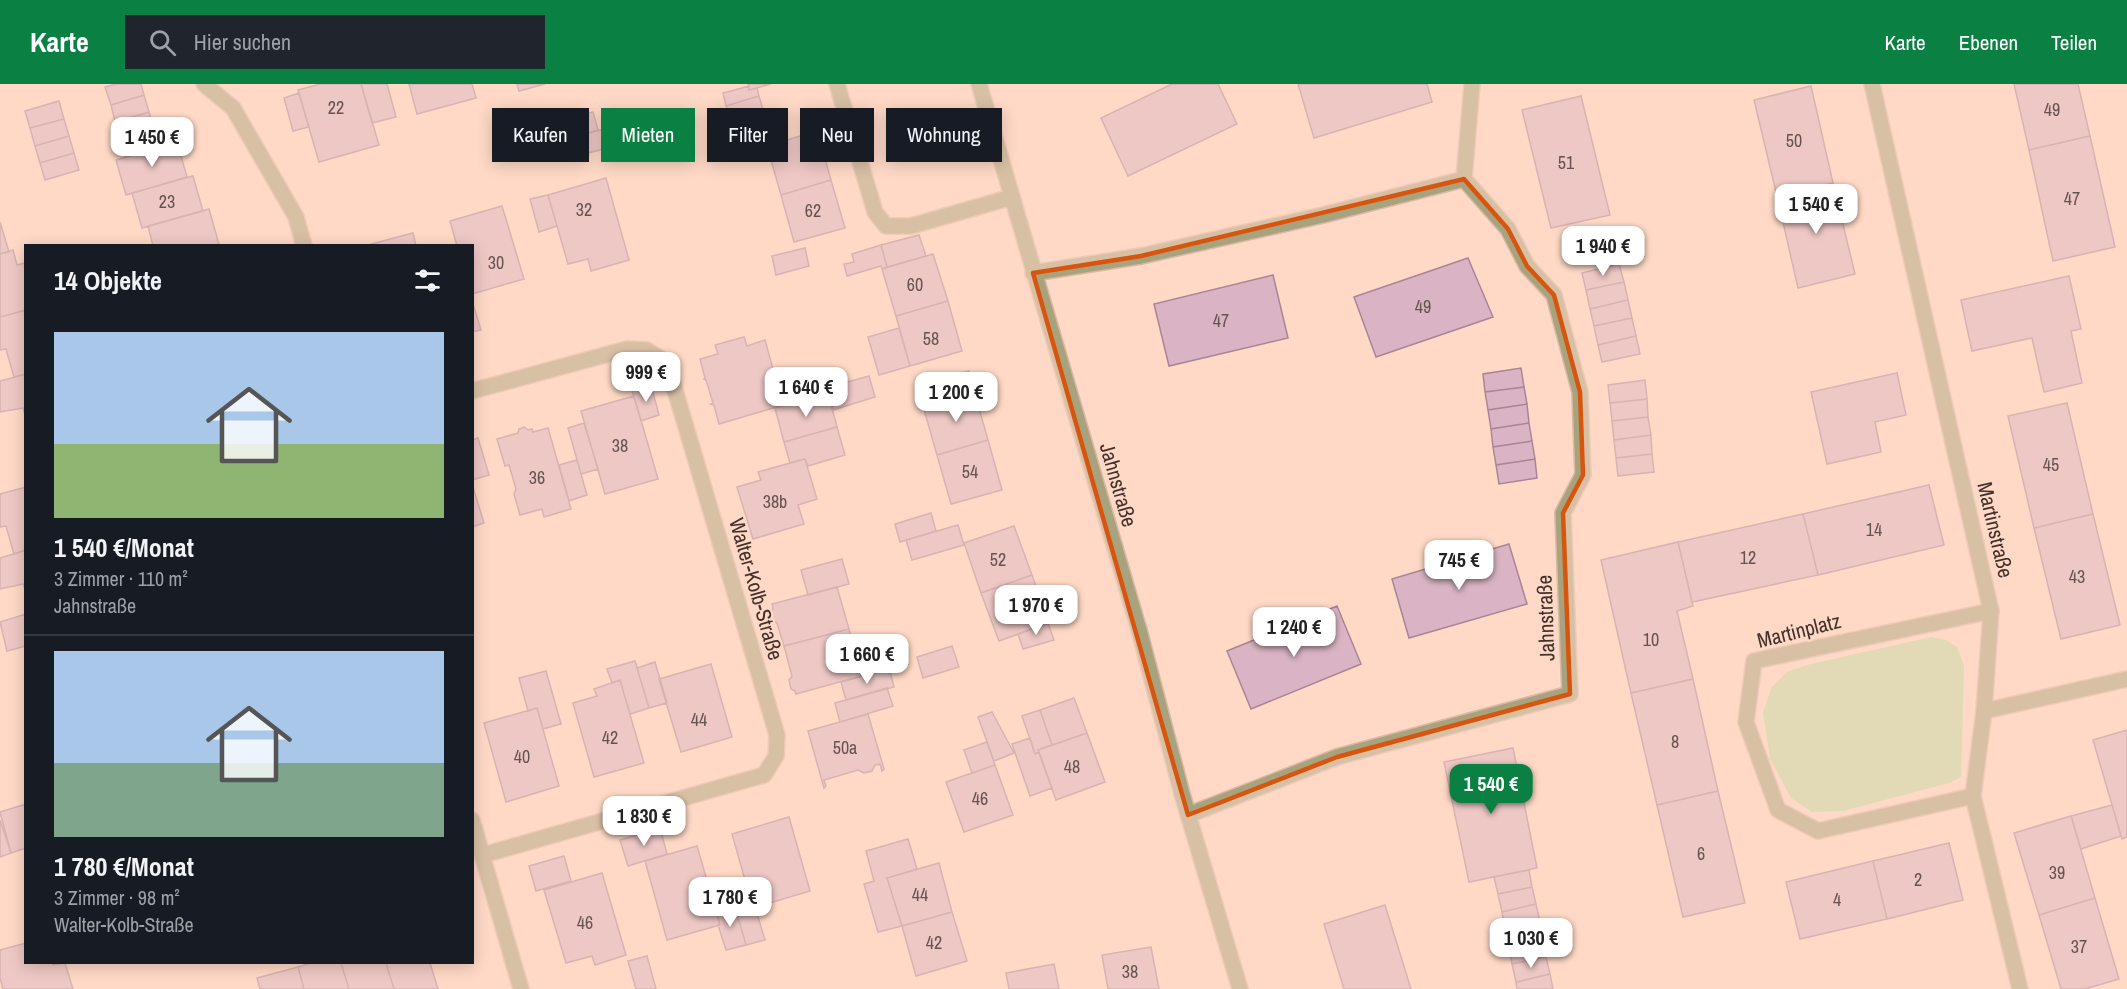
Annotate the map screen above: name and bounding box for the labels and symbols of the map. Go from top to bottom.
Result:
house number: 22 [328,95,344,120]
house number: 49 [2044,97,2060,122]
pin: 1 450 € [97,117,207,168]
house number: 50 [1786,128,1802,153]
house number: 51 [1558,150,1575,175]
pin: 1 540 € [1761,184,1871,235]
house number: 47 [2064,186,2080,211]
house number: 23 [159,189,175,214]
house number: 32 [576,197,592,222]
house number: 62 [805,198,821,223]
pin: 1 940 € [1548,226,1658,277]
house number: 30 [488,250,504,275]
house number: 60 [907,272,923,297]
house number: 49 [1415,294,1431,319]
house number: 47 [1213,308,1229,333]
house number: 58 [923,326,939,351]
pin: 999 € [604,352,688,403]
pin: 1 640 € [751,367,861,418]
pin: 1 200 € [901,372,1011,423]
house number: 38 [612,433,628,458]
street label: Jahnstraße [1093,439,1144,530]
house number: 45 [2043,452,2059,477]
house number: 54 [962,459,978,484]
house number: 36 [529,465,545,490]
street label: Martinstraße [1970,479,2021,581]
house number: 38b [763,489,787,514]
street label: Walter-Kolb-Straße [722,514,791,663]
house number: 14 [1866,517,1882,542]
pin: 745 € [1417,540,1501,591]
house number: 12 [1740,545,1756,570]
house number: 52 [990,547,1006,572]
house number: 43 [2069,564,2085,589]
street label: Jahnstraße [1530,574,1561,662]
pin: 1 970 € [981,585,1091,636]
street label: Martinplatz [1754,606,1844,655]
pin: 1 240 € [1239,607,1349,658]
house number: 10 [1643,627,1659,652]
pin: 1 660 € [812,634,922,685]
house number: 44 [691,707,707,732]
house number: 42 [602,725,618,750]
house number: 8 [1671,729,1679,754]
house number: 50a [833,735,857,760]
house number: 40 [514,744,530,769]
house number: 48 [1064,754,1080,779]
pin: 1 540 € [1436,764,1546,815]
house number: 46 [972,786,988,811]
pin: 1 830 € [589,796,699,847]
house number: 6 [1697,841,1705,866]
house number: 39 [2049,860,2065,885]
house number: 2 [1914,867,1922,892]
pin: 1 780 € [675,877,785,928]
house number: 44 [912,882,928,907]
house number: 4 [1833,887,1841,912]
house number: 46 [577,910,593,935]
pin: 1 030 € [1476,918,1586,969]
house number: 42 [926,930,942,955]
house number: 37 [2071,934,2087,959]
house number: 38 [1122,959,1138,984]

